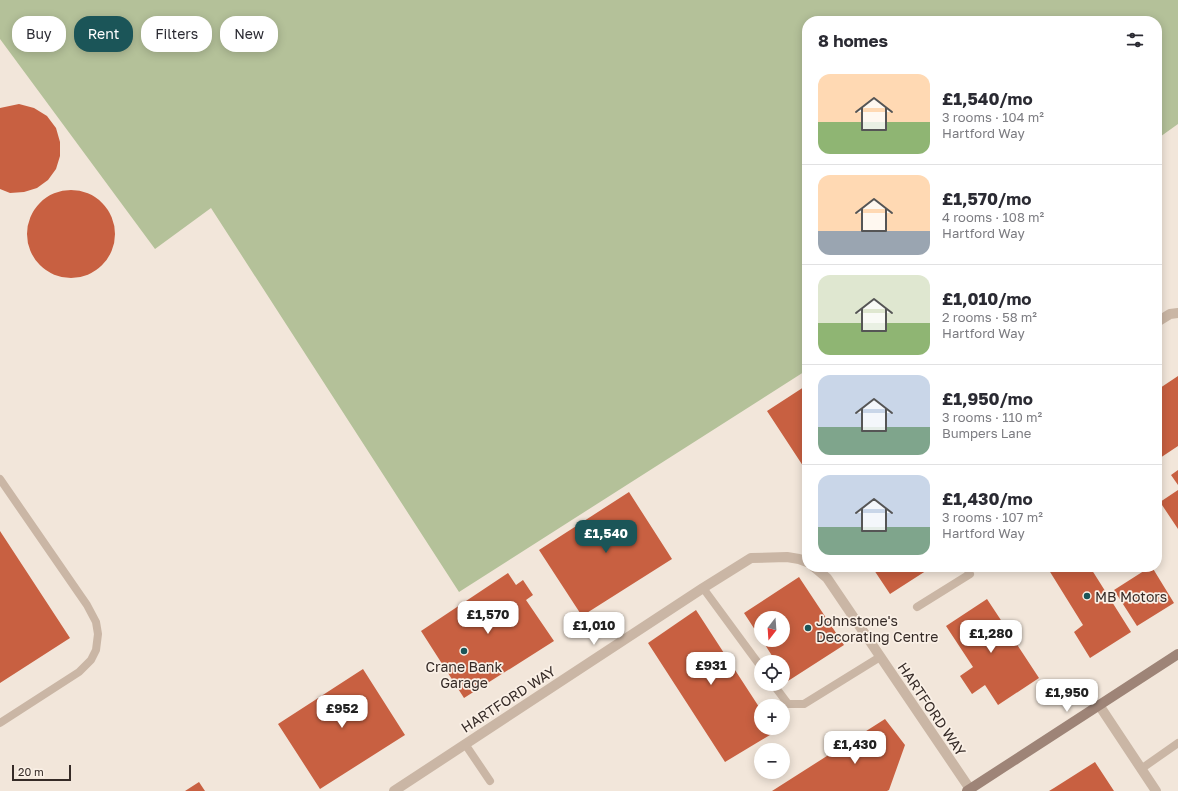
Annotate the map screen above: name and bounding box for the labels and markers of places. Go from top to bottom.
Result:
pin: £1,540 [573,520,639,554]
place label: MB Motors [1095,588,1167,605]
marker: MB Motors [1082,591,1092,601]
pin: £1,570 [455,601,521,635]
pin: £1,010 [561,612,627,646]
place label: Johnstone's Decorating Centre [816,612,938,645]
pin: £1,280 [958,620,1024,654]
marker: Johnstone's Decorating Centre [803,623,813,633]
marker: Crane Bank Garage [459,646,469,656]
pin: £931 [687,652,735,686]
place label: Crane Bank Garage [426,658,502,691]
pin: £1,950 [1034,679,1100,713]
pin: £952 [318,695,366,729]
pin: £1,430 [822,731,888,765]

